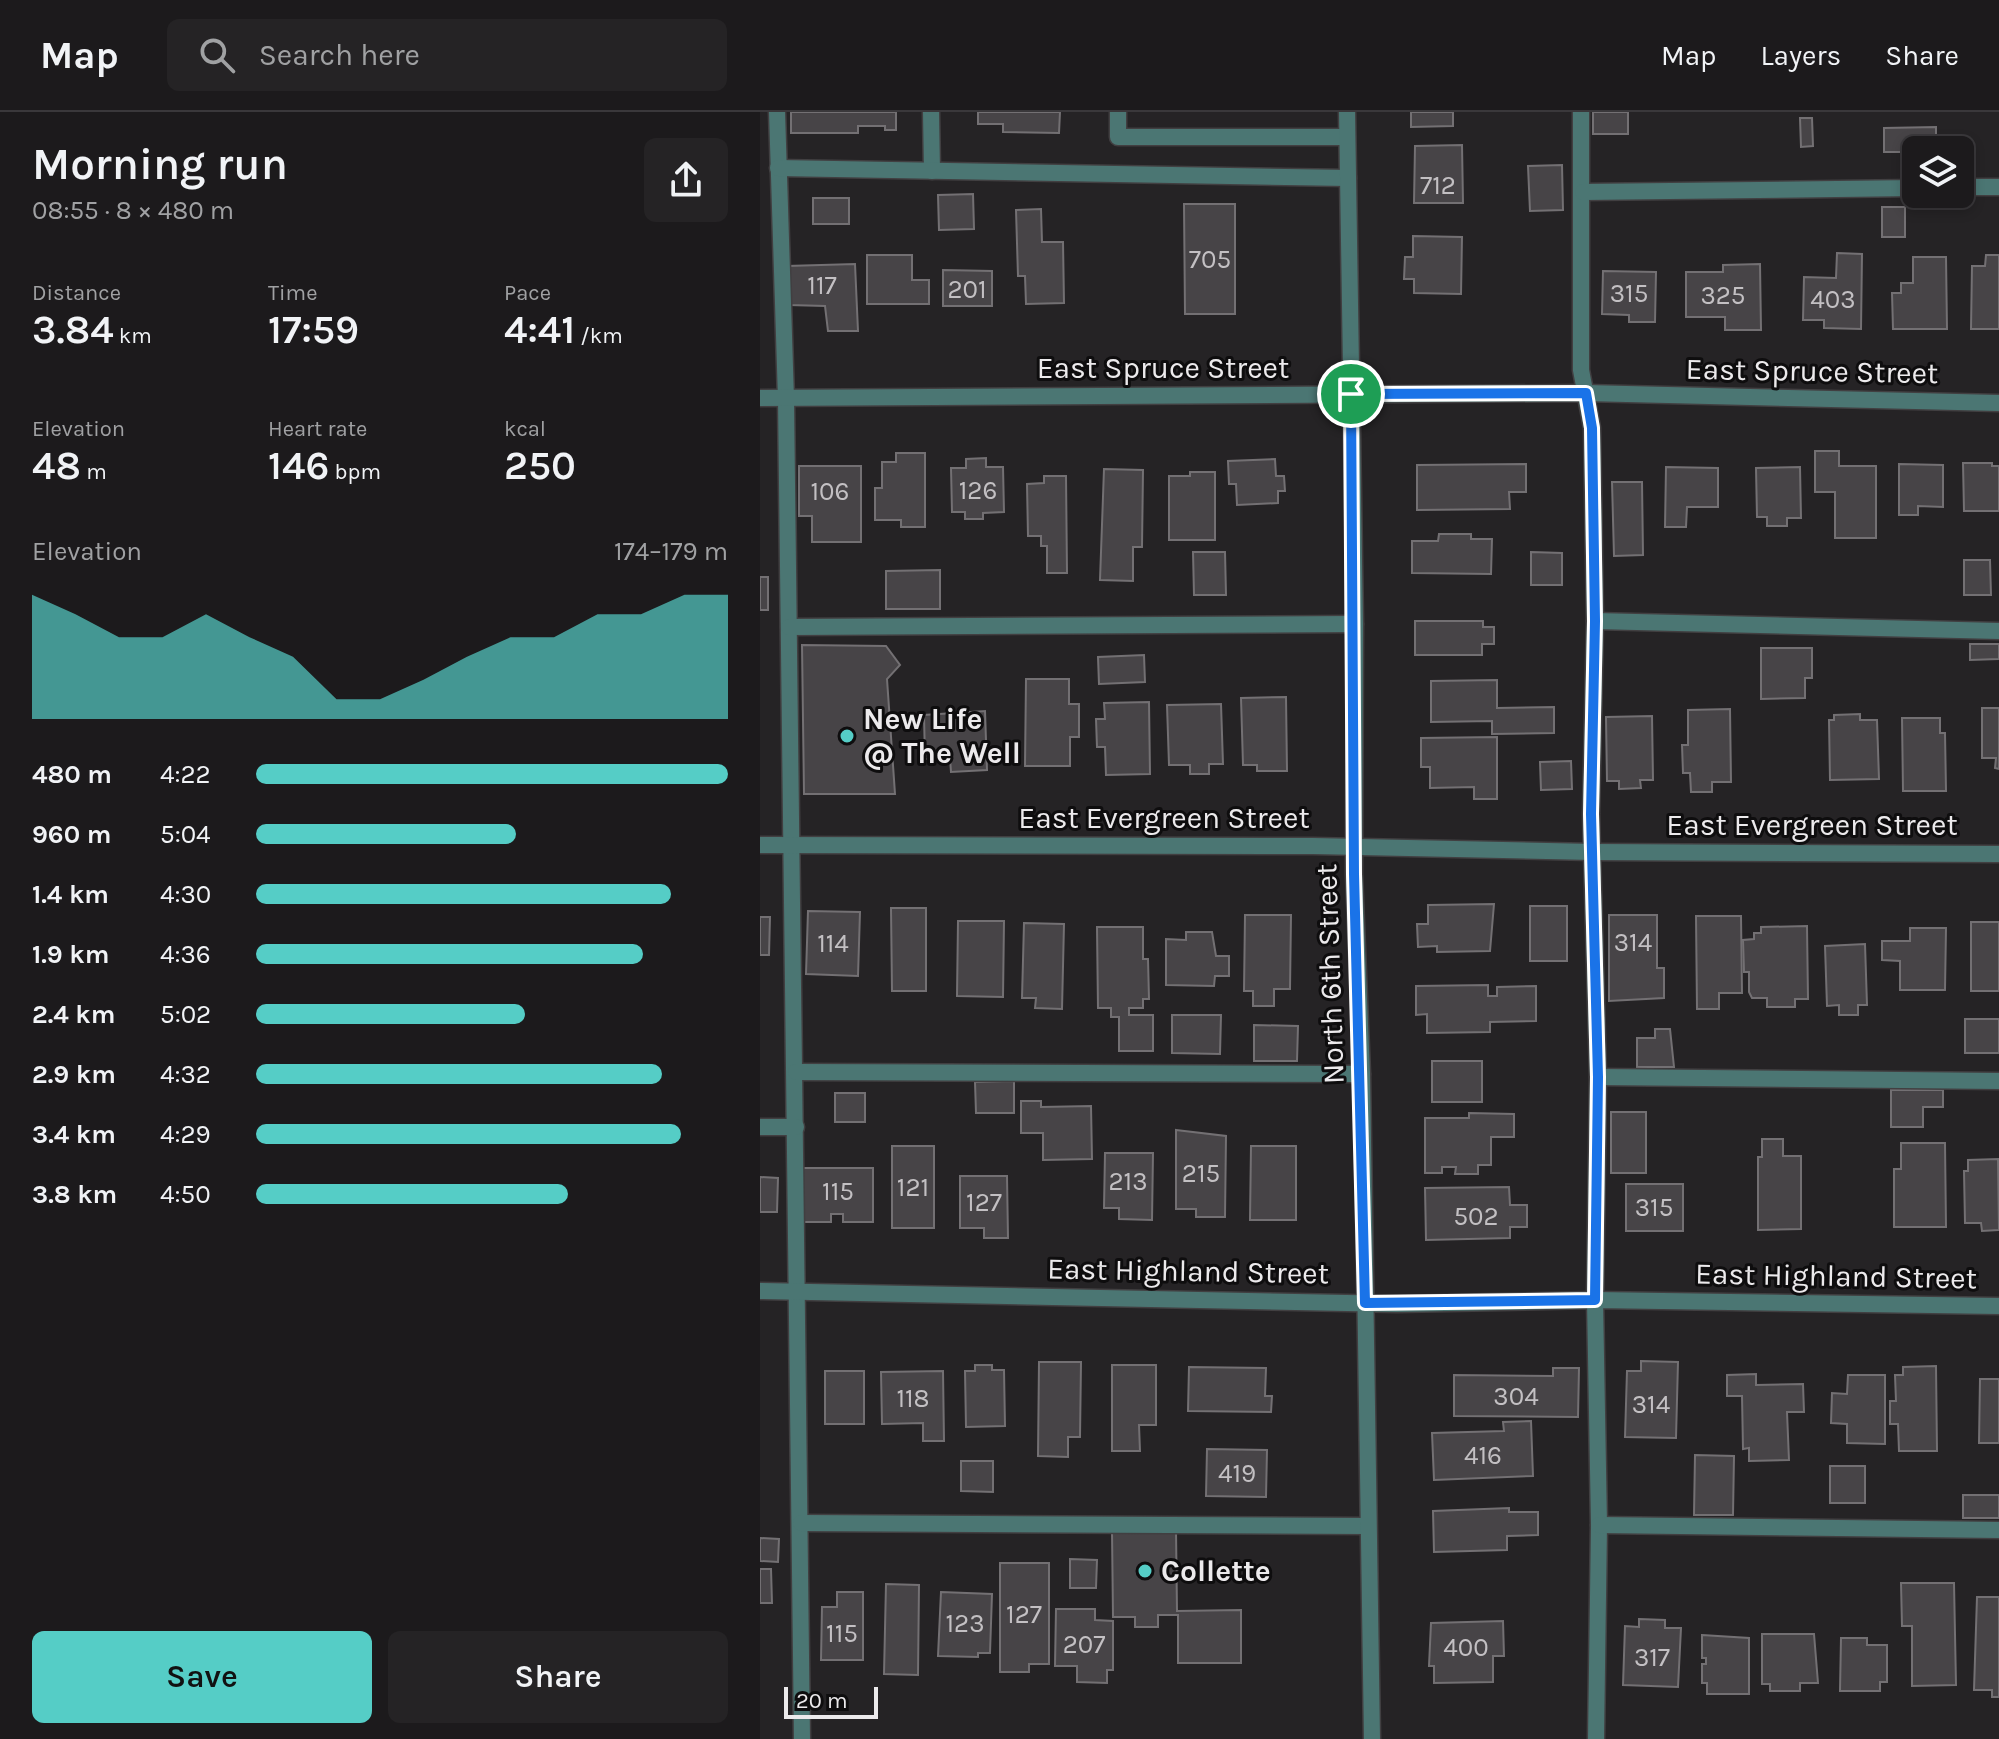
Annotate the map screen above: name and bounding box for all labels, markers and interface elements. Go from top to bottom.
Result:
search box [167,19,727,91]
text: Map [40,33,119,78]
icon: search [195,33,239,77]
text: Search here [259,37,420,73]
text: Map [1661,39,1716,72]
text: Layers [1760,39,1841,72]
text: Share [1885,39,1959,72]
map controls [1902,136,1974,208]
button: layers [1902,136,1974,208]
button: share [644,138,728,222]
text: Morning run [32,139,288,190]
house number: 712 [1420,170,1456,201]
text: 08:55 · 8 × 480 m [32,195,234,226]
house number: 705 [1189,244,1231,275]
house number: 117 [807,270,837,301]
house number: 201 [947,274,987,305]
house number: 315 [1610,278,1648,309]
text: Distance [32,280,121,306]
text: Time [268,280,317,306]
text: Pace [504,280,551,306]
house number: 325 [1700,280,1746,311]
house number: 403 [1810,284,1856,315]
text: 3.84 [32,306,114,353]
text: 17:59 [268,306,359,353]
text: 4:41 [504,306,575,353]
text: km [114,323,152,349]
text: /km [575,323,623,349]
street label: East Spruce Street [1037,350,1289,386]
street label: East Spruce Street [1685,351,1939,391]
pin [1317,360,1385,428]
icon: arrive [1329,372,1373,416]
text: Elevation [32,416,125,442]
text: Heart rate [268,416,367,442]
text: kcal [504,416,546,442]
text: 48 [32,442,81,489]
text: 146 [268,442,329,489]
text: 250 [504,442,576,489]
text: m [81,459,107,485]
text: bpm [329,459,381,485]
house number: 126 [959,475,997,506]
house number: 106 [811,476,849,507]
text: Elevation [32,536,142,567]
text: 174–179 m [614,536,728,567]
place label: New Life @ The Well [863,701,1021,771]
marker: New Life @ The Well [838,727,856,745]
text: 480 m [32,759,112,790]
text: 4:22 [160,759,211,790]
street label: East Evergreen Street [1018,800,1310,836]
street label: East Evergreen Street [1666,807,1958,843]
text: 960 m [32,819,111,850]
text: 5:04 [160,819,211,850]
street label: North 6th Street [1308,863,1352,1085]
text: 1.4 km [32,879,109,910]
text: 4:30 [160,879,211,910]
house number: 314 [1614,927,1652,958]
house number: 114 [817,928,849,959]
text: 1.9 km [32,939,109,970]
text: 4:36 [160,939,211,970]
text: 2.4 km [32,999,115,1030]
text: 5:02 [160,999,211,1030]
text: 2.9 km [32,1059,116,1090]
text: 4:32 [160,1059,211,1090]
text: 3.4 km [32,1119,116,1150]
text: 4:29 [160,1119,211,1150]
house number: 215 [1182,1158,1220,1189]
house number: 213 [1108,1166,1148,1197]
house number: 121 [897,1172,929,1203]
house number: 115 [822,1176,854,1207]
text: 3.8 km [32,1179,117,1210]
text: 4:50 [160,1179,211,1210]
house number: 127 [966,1187,1002,1218]
house number: 315 [1635,1192,1673,1223]
house number: 502 [1453,1201,1499,1232]
street label: East Highland Street [1047,1251,1329,1291]
street label: East Highland Street [1695,1256,1977,1296]
house number: 304 [1493,1381,1539,1412]
house number: 118 [896,1383,930,1414]
house number: 314 [1632,1389,1670,1420]
house number: 416 [1464,1440,1502,1471]
house number: 419 [1218,1458,1256,1489]
place label: Collette [1161,1553,1271,1589]
marker: Collette [1136,1562,1154,1580]
house number: 127 [1006,1599,1042,1630]
house number: 123 [945,1608,985,1639]
house number: 115 [826,1618,858,1649]
house number: 207 [1063,1629,1105,1660]
button: Save [32,1631,372,1723]
button: Share [388,1631,728,1723]
house number: 400 [1443,1632,1489,1663]
house number: 317 [1634,1642,1670,1673]
scale bar [784,1683,878,1719]
text: 20 m [796,1688,848,1714]

